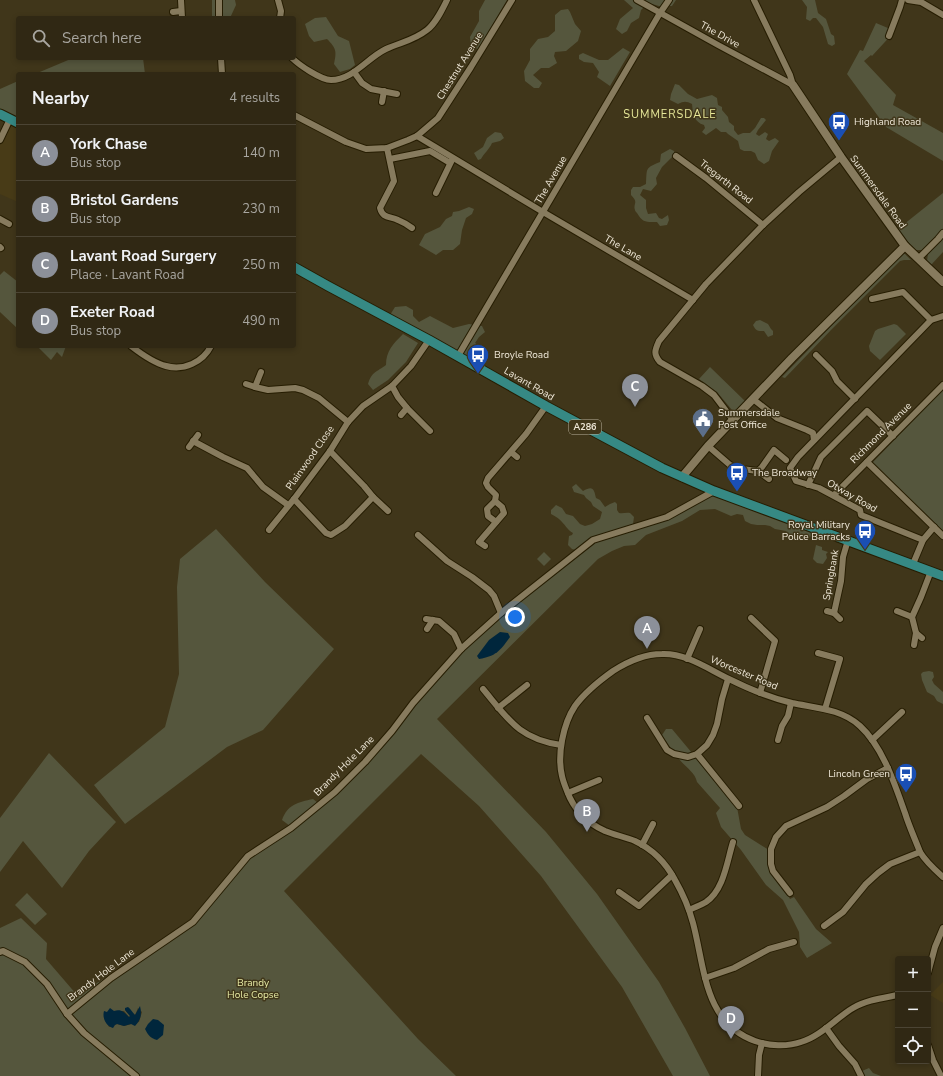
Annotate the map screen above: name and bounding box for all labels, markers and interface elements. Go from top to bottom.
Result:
search box [16,16,296,60]
street label: The Drive [698,18,742,52]
icon: search [30,27,52,49]
text: Search here [62,28,142,48]
street label: Chestnut Avenue [434,29,486,103]
text: Nearby [32,87,89,110]
text: 4 results [229,89,280,107]
district label: SUMMERSDALE [623,107,717,122]
bus stop icon: Highland Road [826,109,852,142]
place label: Highland Road [854,115,921,129]
text: York Chase [70,134,147,154]
text: A [40,144,50,162]
text: 140 m [242,144,280,162]
street label: Summersdale Road [847,152,910,232]
street label: The Avenue [532,153,570,207]
text: Bus stop [70,154,121,172]
street label: Tregarth Road [696,157,756,207]
text: Bristol Gardens [70,190,179,210]
text: B [41,200,49,218]
text: 230 m [242,200,280,218]
text: Bus stop [70,210,121,228]
street label: The Lane [602,232,644,264]
text: Lavant Road Surgery [70,246,216,266]
text: C [41,256,49,274]
text: 250 m [242,256,280,274]
text: Place · Lavant Road [70,266,184,284]
text: Exeter Road [70,302,155,322]
text: D [40,312,50,330]
text: 490 m [242,312,280,330]
text: Bus stop [70,322,121,340]
bus stop icon: Broyle Road [465,342,491,375]
place label: Broyle Road [494,348,549,362]
street label: Lavant Road [501,364,557,404]
pin: C [622,374,648,407]
street label: Richmond Avenue [847,399,915,467]
public building icon: Summersdale Post Office [690,406,716,439]
place label: Summersdale Post Office [718,406,780,432]
road number: A286 [569,420,601,434]
street label: Plainwood Close [283,423,337,493]
bus stop icon: The Broadway [724,460,750,493]
place label: The Broadway [752,466,818,480]
street label: Otway Road [824,476,880,516]
place label: Royal Military Police Barracks [782,518,851,544]
bus stop icon: Royal Military Police Barracks [852,518,878,551]
street label: Springbank [820,548,843,601]
your location [505,607,525,627]
pin: A [634,616,660,649]
street label: Worcester Road [708,652,780,694]
street label: Brandy Hole Lane [311,733,377,799]
bus stop icon: Lincoln Green [893,761,919,794]
place label: Lincoln Green [828,767,890,781]
pin: B [574,799,600,832]
street label: Brandy Hole Lane [65,945,137,1005]
map controls [895,956,931,1064]
button: + [895,956,931,992]
park label: Brandy Hole Copse [227,976,279,1002]
button: − [895,992,931,1028]
pin: D [718,1006,744,1039]
button: locate [895,1028,931,1064]

